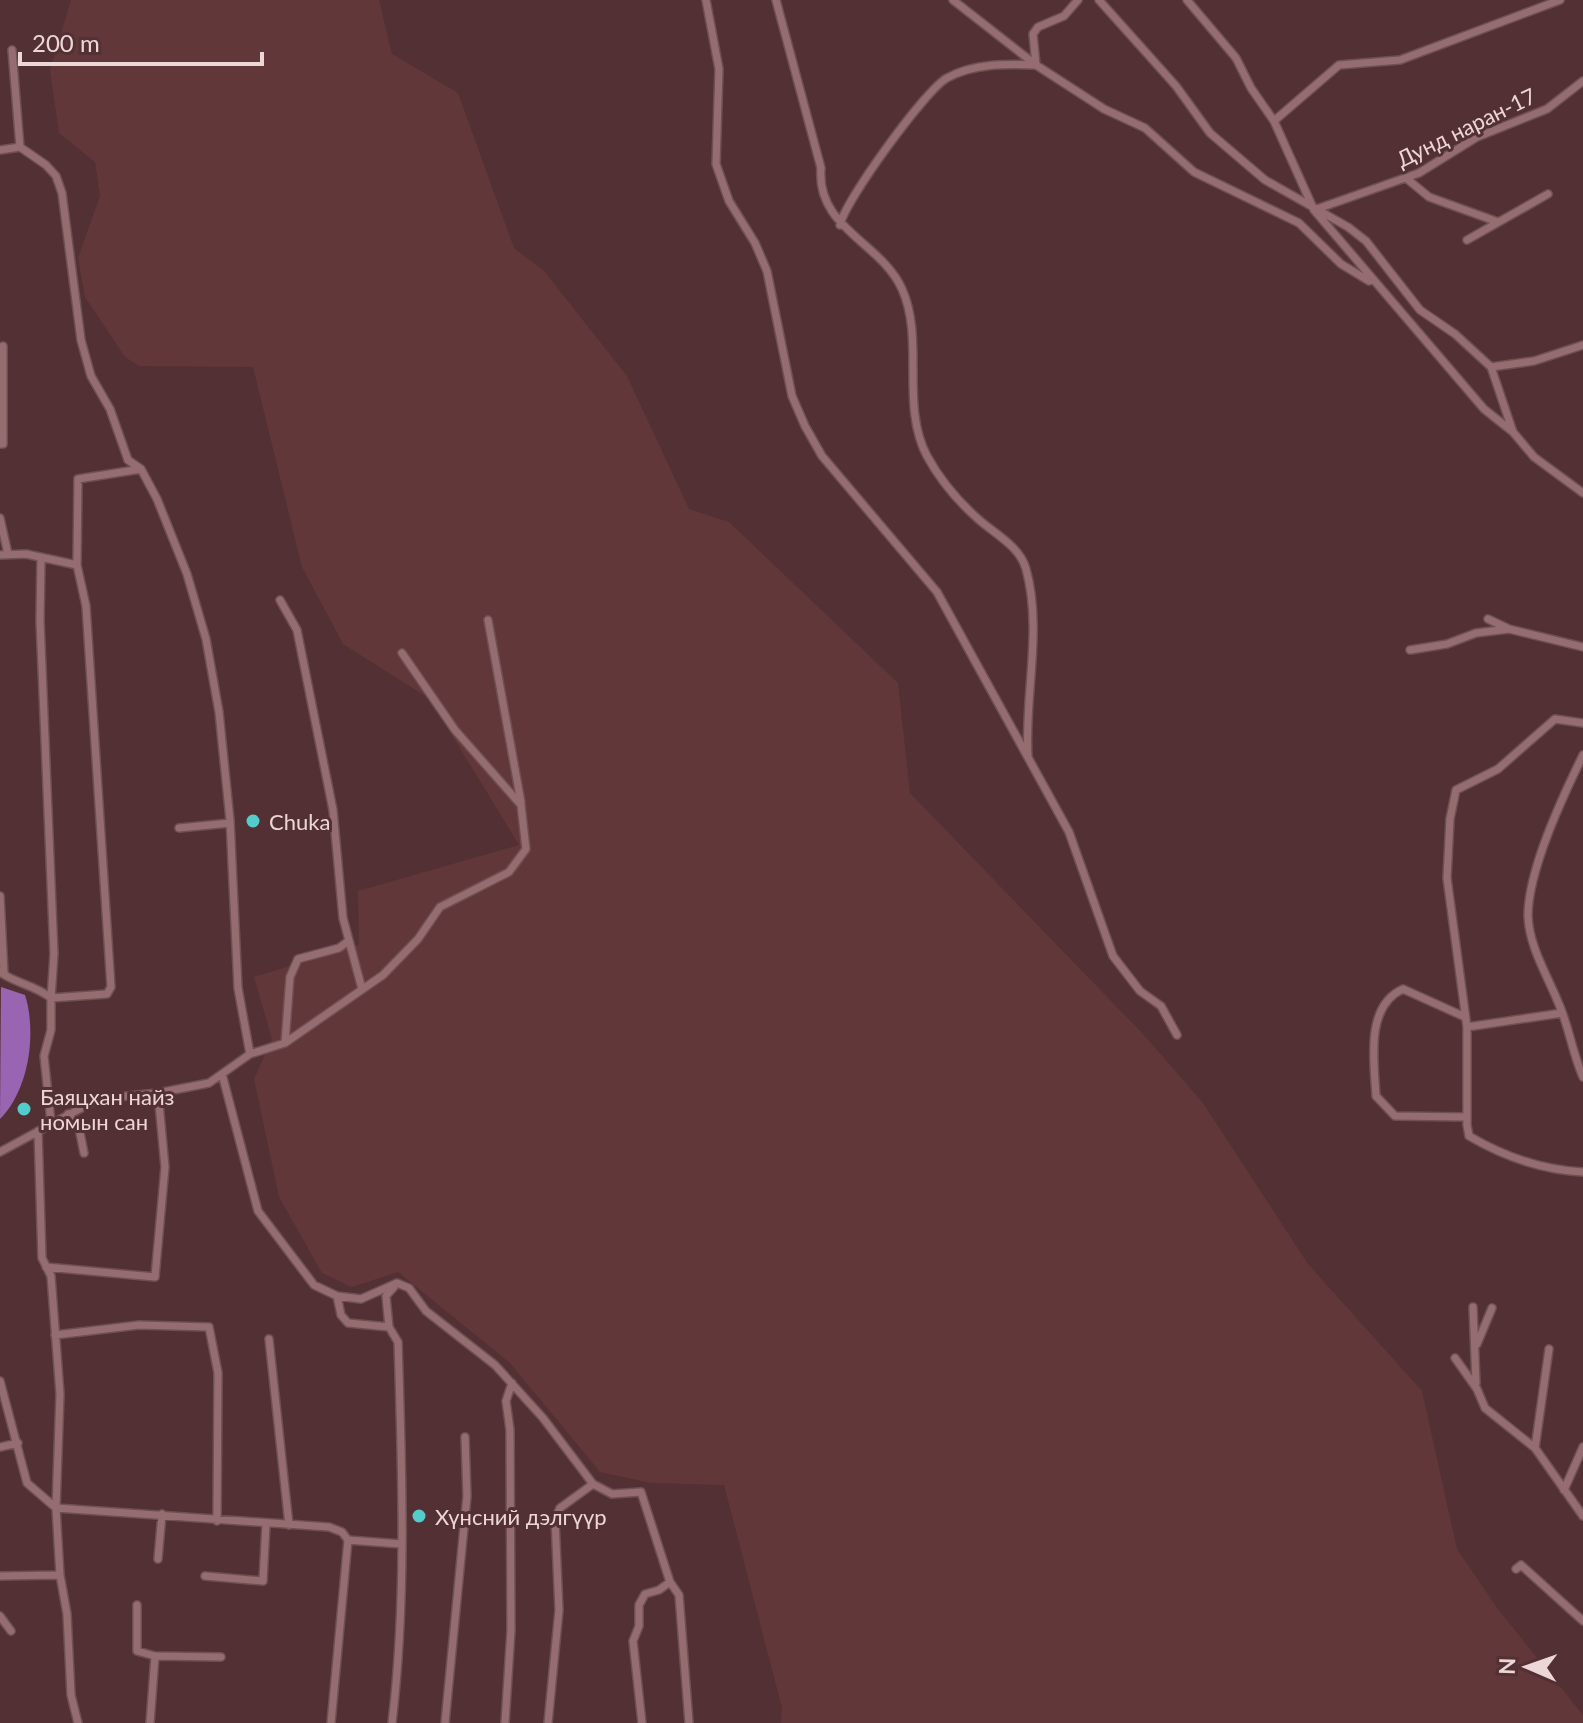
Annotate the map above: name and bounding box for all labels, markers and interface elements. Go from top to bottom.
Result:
scale bar [20,16,262,66]
text: 200 m [32,28,100,57]
street label: Дунд наран-17 [1392,82,1540,172]
place label: Chuka [269,808,330,835]
marker: Chuka [244,812,262,830]
place label: Баяцхан найз номын сан [40,1083,174,1135]
marker: Баяцхан найз номын сан [15,1100,33,1118]
place label: Хүнсний дэлгүүр [435,1503,607,1530]
marker: Хүнсний дэлгүүр [410,1507,428,1525]
north arrow [1487,1627,1567,1707]
text: N [1493,1657,1520,1675]

